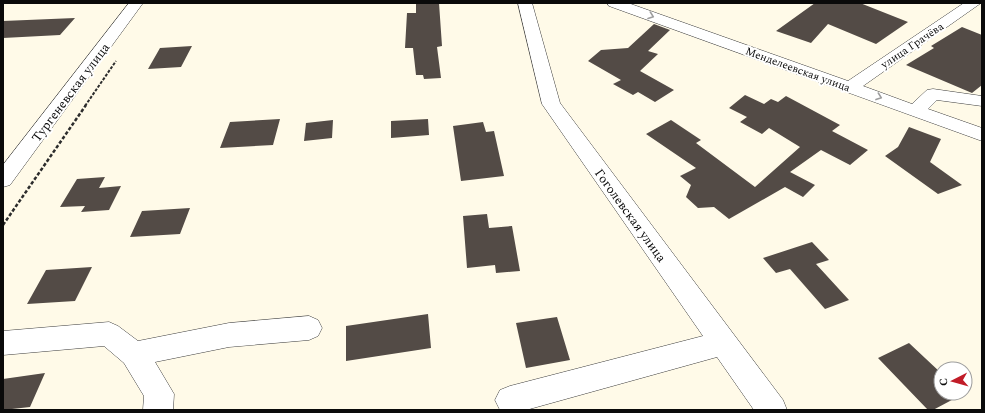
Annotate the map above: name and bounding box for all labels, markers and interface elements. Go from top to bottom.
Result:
one-way arrow [647,11,654,20]
street label: улица Грачёва [877,18,948,73]
street label: Тургеневская улица [27,38,115,147]
street label: Менделеевская улица [743,43,853,97]
one-way arrow [875,93,882,101]
street label: Гоголевская улица [589,165,671,267]
north arrow [933,361,973,401]
text: С [935,377,952,387]

